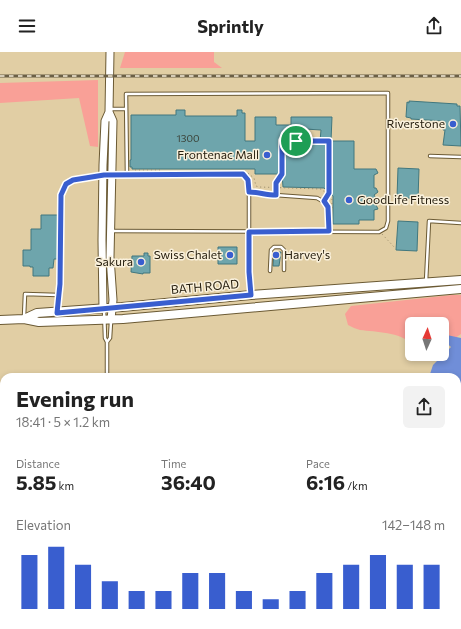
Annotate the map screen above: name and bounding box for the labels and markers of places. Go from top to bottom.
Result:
place label: Riverstone [386,116,445,130]
marker: Riverstone [448,119,458,129]
pin [279,124,313,158]
place label: Frontenac Mall [177,147,259,161]
marker: Frontenac Mall [262,150,272,160]
place label: GoodLife Fitness [357,192,449,206]
marker: GoodLife Fitness [344,195,354,205]
place label: Swiss Chalet [154,247,222,261]
place label: Harvey's [284,247,330,261]
marker: Swiss Chalet [225,250,235,260]
marker: Harvey's [271,250,281,260]
place label: Sakura [96,254,133,268]
marker: Sakura [136,257,146,267]

